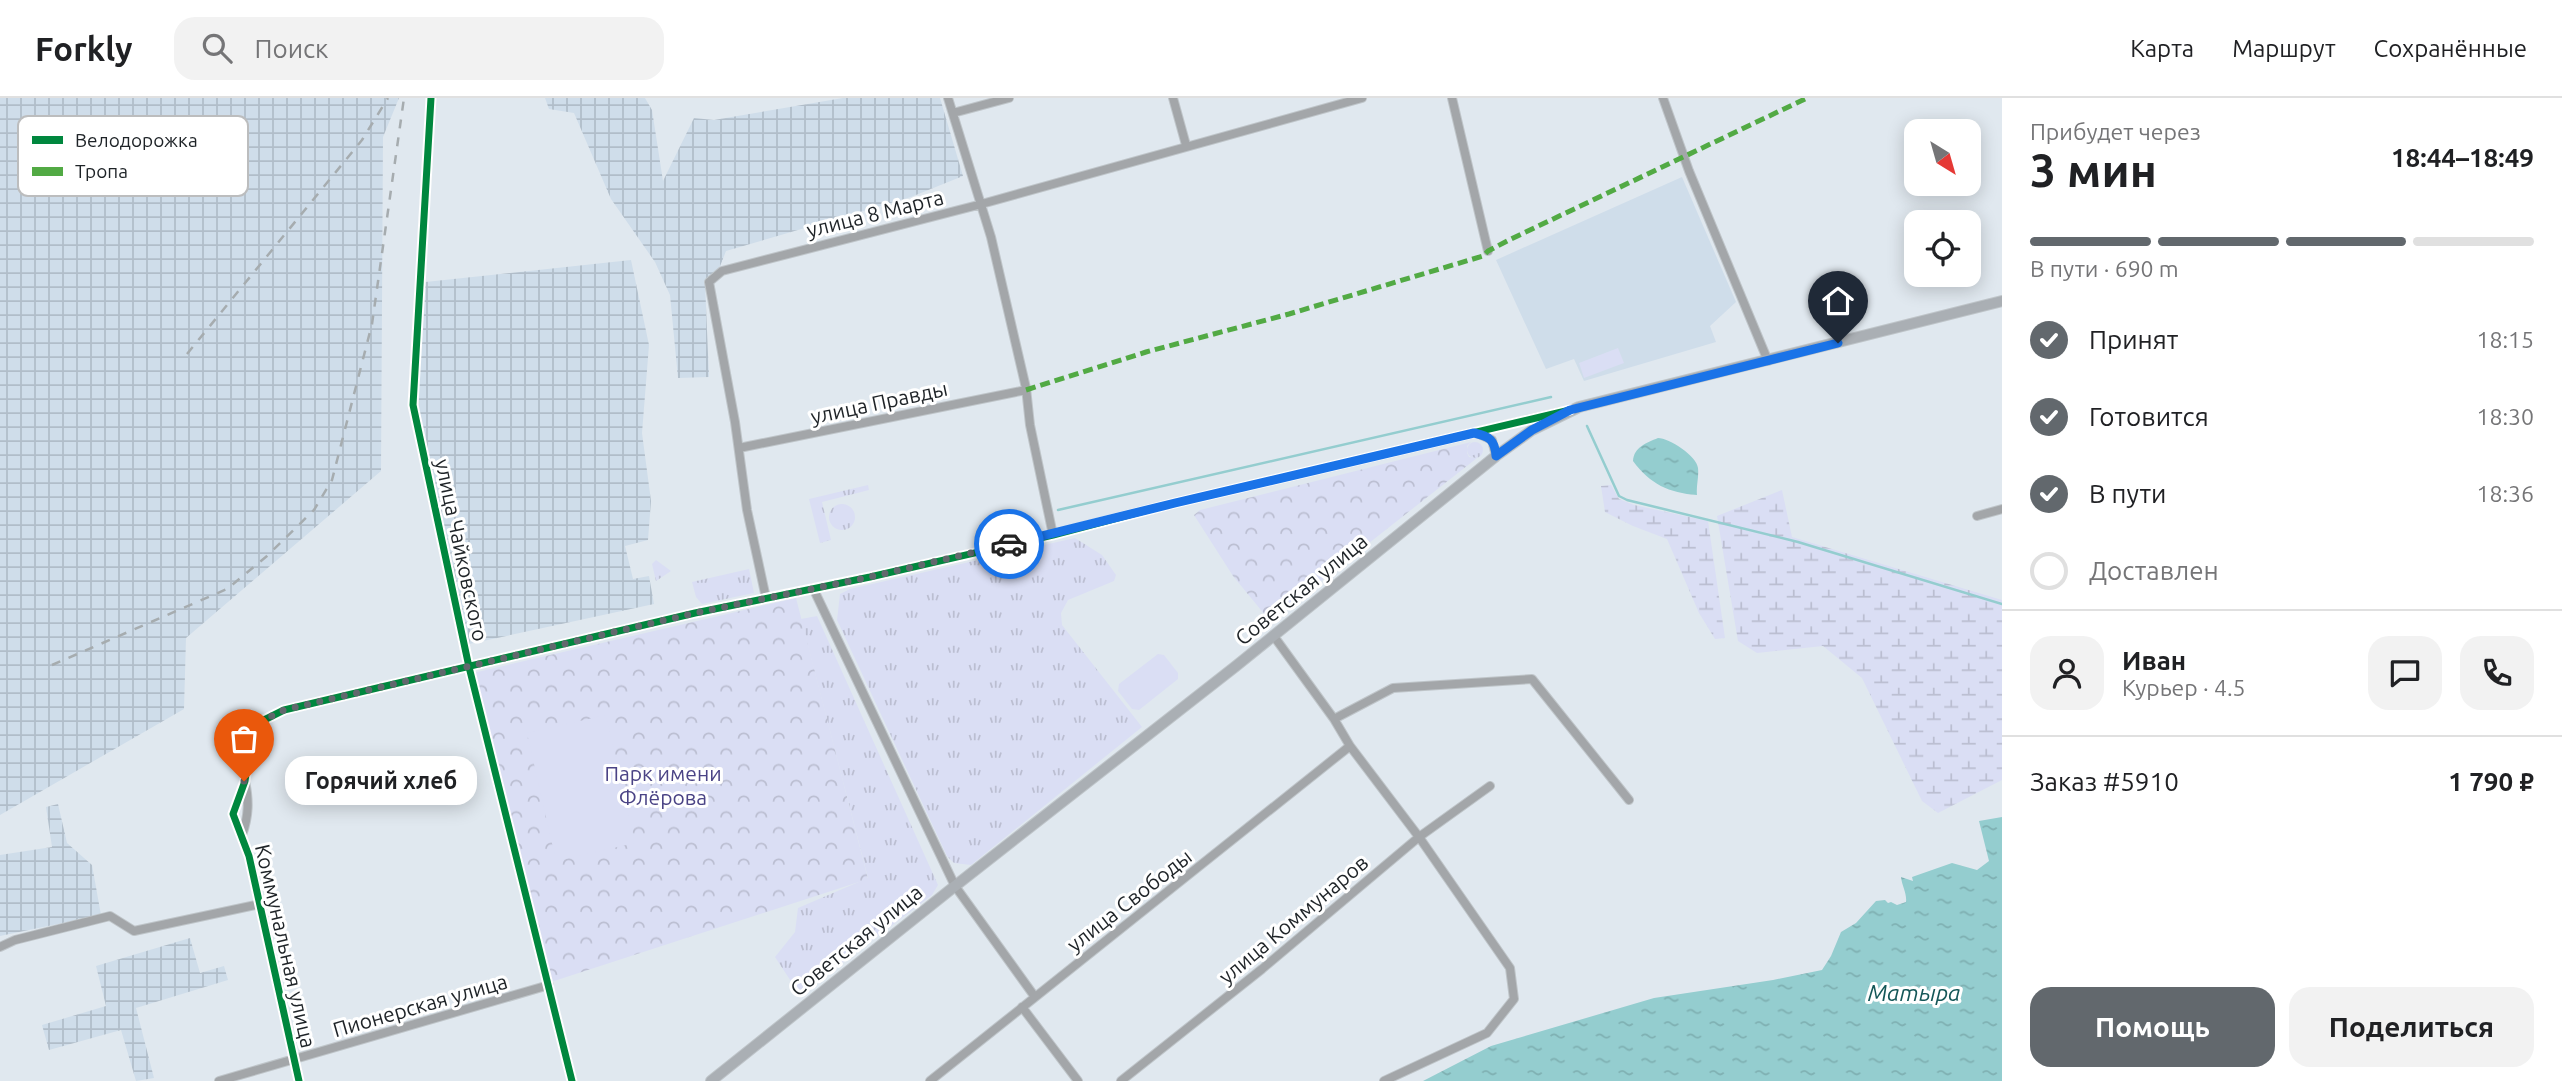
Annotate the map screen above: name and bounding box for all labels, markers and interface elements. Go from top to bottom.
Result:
search box [174,17,664,80]
icon: search [198,29,236,67]
text: Forkly [35,30,132,67]
text: Поиск [254,34,329,63]
text: Карта [2130,35,2194,62]
text: Маршрут [2232,35,2336,62]
text: Сохранённые [2374,35,2527,62]
legend [18,116,248,196]
north arrow [1904,119,1981,196]
map controls [1904,119,1981,287]
text: Прибудет через [2030,119,2201,144]
text: Велодорожка [75,129,198,151]
text: 18:44–18:49 [2391,143,2534,172]
text: 3 мин [2030,144,2157,196]
text: Тропа [75,160,128,182]
street label: улица 8 Марта [804,184,946,242]
button: locate [1904,210,1981,287]
text: В пути · 690 m [2030,256,2179,281]
pin [1808,271,1868,343]
icon: home [1819,282,1857,320]
icon: check [2030,321,2068,359]
text: Принят [2089,325,2178,354]
text: 18:15 [2476,327,2534,352]
street label: улица Правды [808,376,950,428]
icon: check [2030,398,2068,436]
text: Готовится [2089,402,2209,431]
text: 18:30 [2476,404,2534,429]
street label: улица Чайковского [431,457,493,643]
icon: check [2030,475,2068,513]
text: В пути [2089,479,2166,508]
text: 18:36 [2476,481,2534,506]
courier [974,509,1044,579]
icon: car [990,525,1028,563]
street label: Советская улица [1230,529,1372,649]
text: Доставлен [2089,556,2219,585]
button: person [2030,636,2104,710]
button: chat [2368,636,2442,710]
button: phone [2460,636,2534,710]
text: Иван [2122,646,2186,675]
text: Курьер · 4.5 [2122,675,2246,700]
pin [214,709,274,781]
icon: bag [225,720,263,758]
callout: Горячий хлеб [286,756,478,806]
park label: Парк имени Флёрова [604,761,722,809]
text: Заказ #5910 [2030,767,2179,796]
text: 1 790 ₽ [2448,767,2534,796]
text: Горячий хлеб [305,768,457,793]
street label: Коммунальная улица [251,842,321,1050]
street label: улица Свободы [1062,844,1196,956]
street label: улица Коммунаров [1214,850,1372,988]
street label: Советская улица [785,880,927,1000]
street label: Пионерская улица [330,969,510,1041]
water label: Матыра [1868,980,1960,1005]
button: Помощь [2030,987,2275,1067]
button: Поделиться [2289,987,2534,1067]

